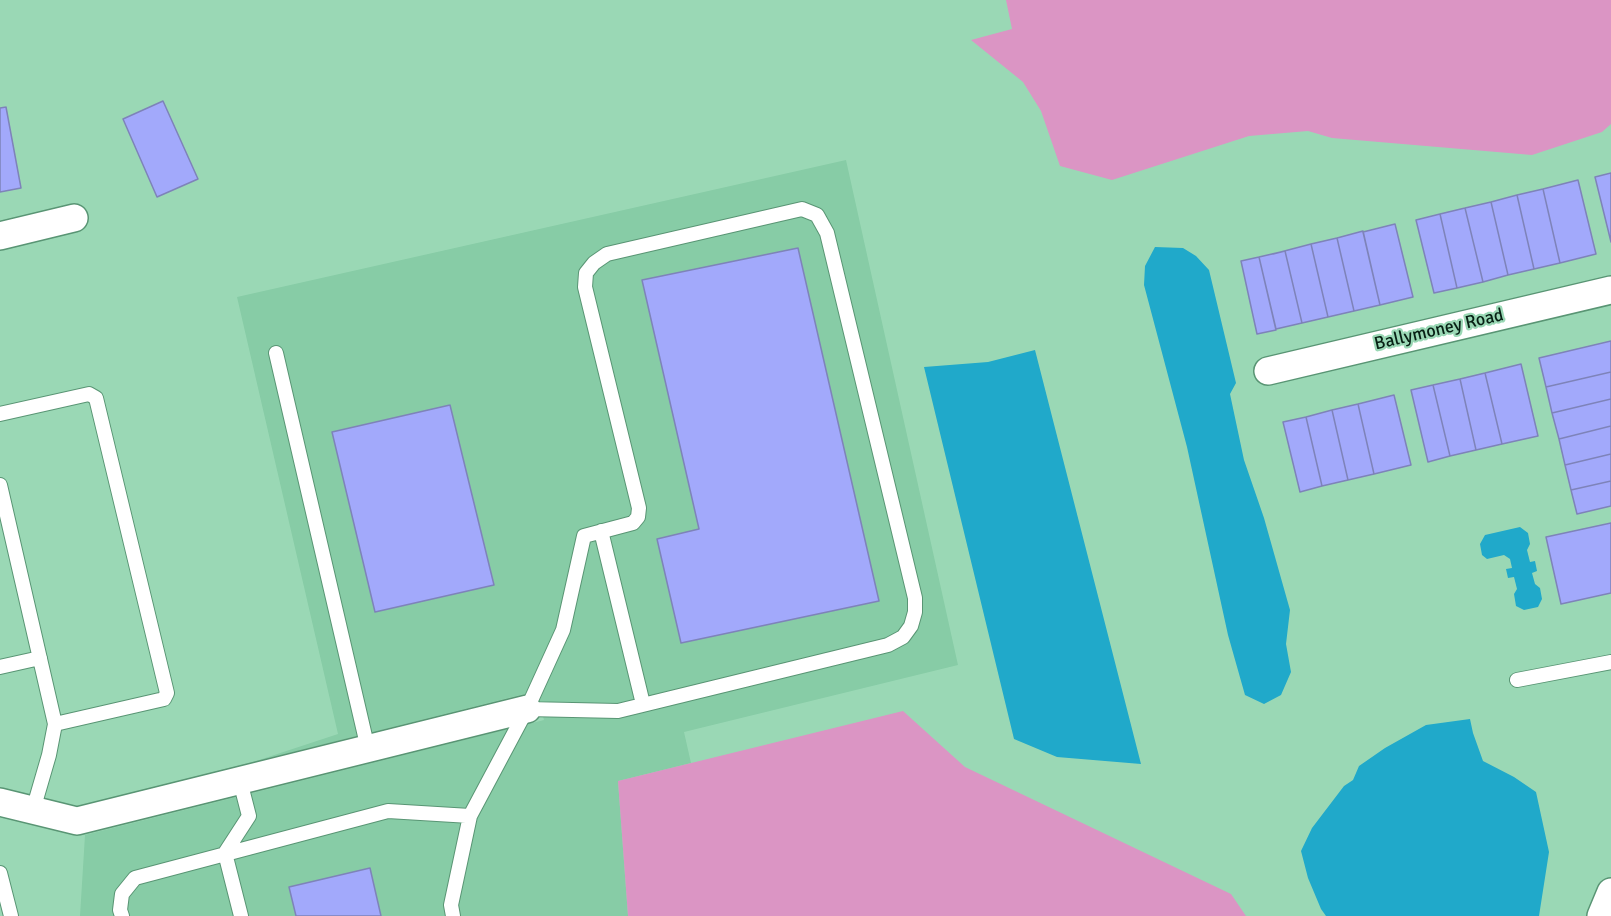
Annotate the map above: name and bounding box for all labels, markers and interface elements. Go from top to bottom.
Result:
street label: Ballymoney Road [1372,305,1506,355]

